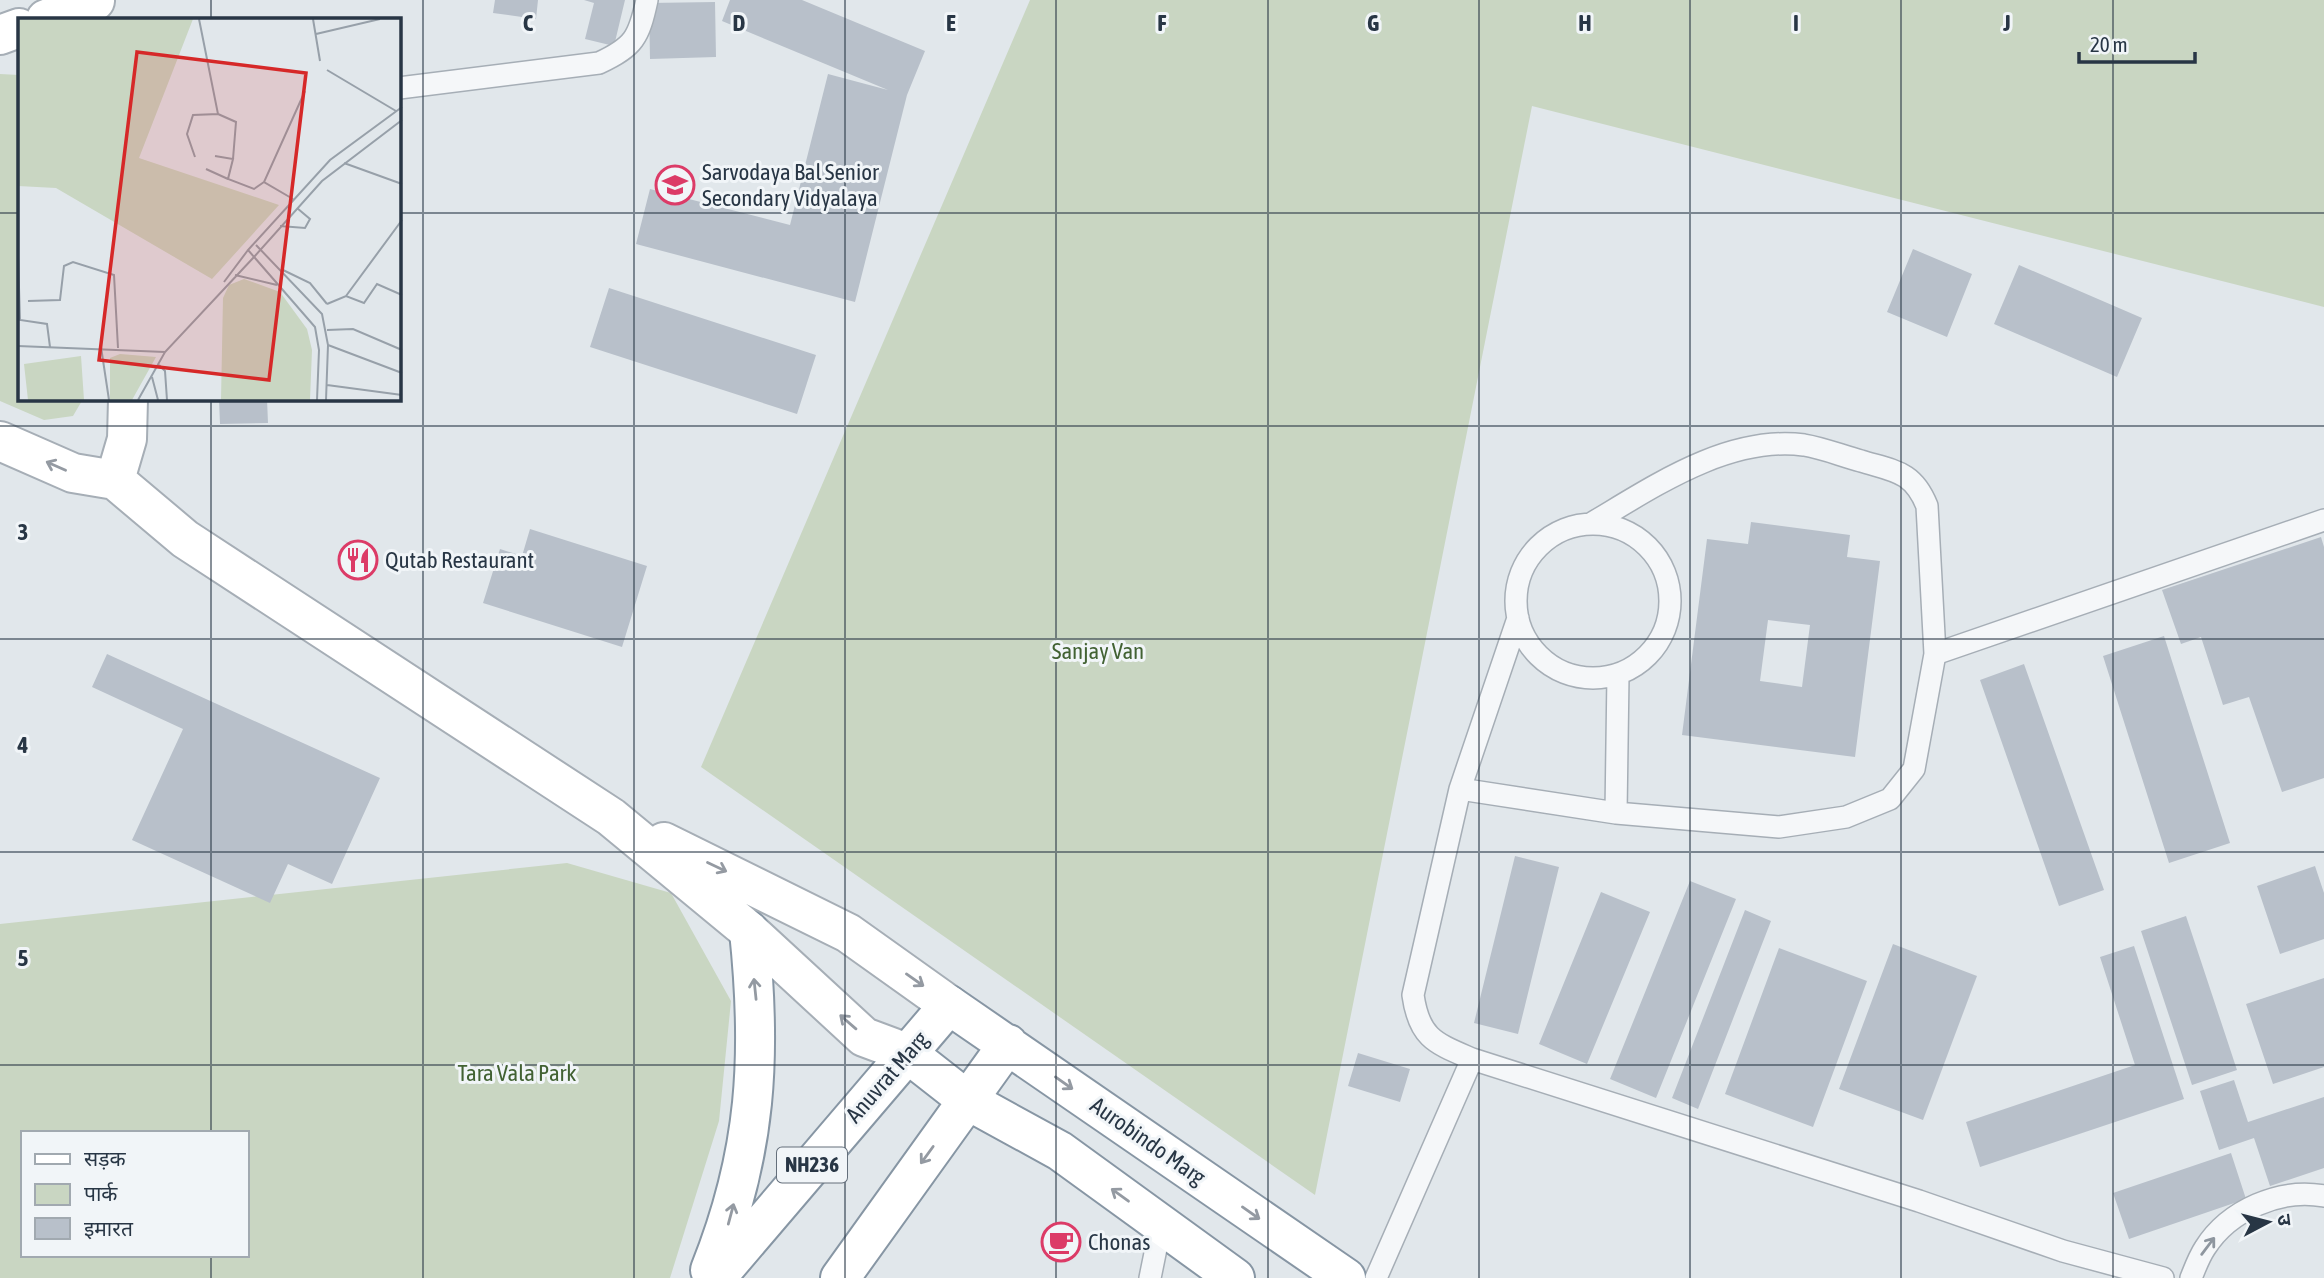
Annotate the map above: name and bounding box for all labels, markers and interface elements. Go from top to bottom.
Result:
text: C [523,10,534,36]
text: D [733,10,746,36]
text: E [946,10,956,36]
text: F [1157,10,1167,36]
text: G [1367,10,1379,36]
text: H [1578,10,1592,36]
text: I [1793,10,1799,36]
text: J [2002,10,2011,36]
inset map [18,18,401,401]
scale bar [2079,21,2194,65]
text: 20 m [2090,32,2128,56]
place label: Sarvodaya Bal Senior Secondary Vidyalaya [702,159,880,211]
school or university icon: Sarvodaya Bal Senior Secondary Vidyalaya [654,164,696,206]
one-way arrow [46,459,67,472]
text: 3 [18,519,28,545]
restaurant icon: Qutab Restaurant [337,539,379,581]
place label: Qutab Restaurant [385,547,534,573]
park label: Sanjay Van [1052,638,1144,664]
text: 4 [17,732,29,758]
one-way arrow [706,861,727,875]
text: 5 [18,945,29,971]
one-way arrow [905,973,924,987]
one-way arrow [749,979,762,1001]
one-way arrow [839,1014,857,1030]
street label: Anuvrat Marg [840,1026,934,1128]
park label: Tara Vala Park [458,1060,576,1086]
one-way arrow [1054,1076,1073,1090]
street label: Aurobindo Marg [1086,1092,1211,1190]
legend [21,1131,248,1257]
one-way arrow [920,1145,934,1164]
text: सड़क [84,1146,126,1170]
road number: NH236 [777,1148,847,1182]
text: पार्क [84,1181,118,1205]
one-way arrow [1111,1187,1130,1202]
north arrow [2233,1187,2303,1257]
one-way arrow [725,1203,738,1225]
one-way arrow [1241,1206,1261,1220]
text: उ [2273,1213,2297,1228]
text: इमारत [84,1216,134,1240]
cafe icon: Chonas [1040,1221,1082,1263]
place label: Chonas [1088,1229,1150,1255]
one-way arrow [2201,1237,2216,1255]

